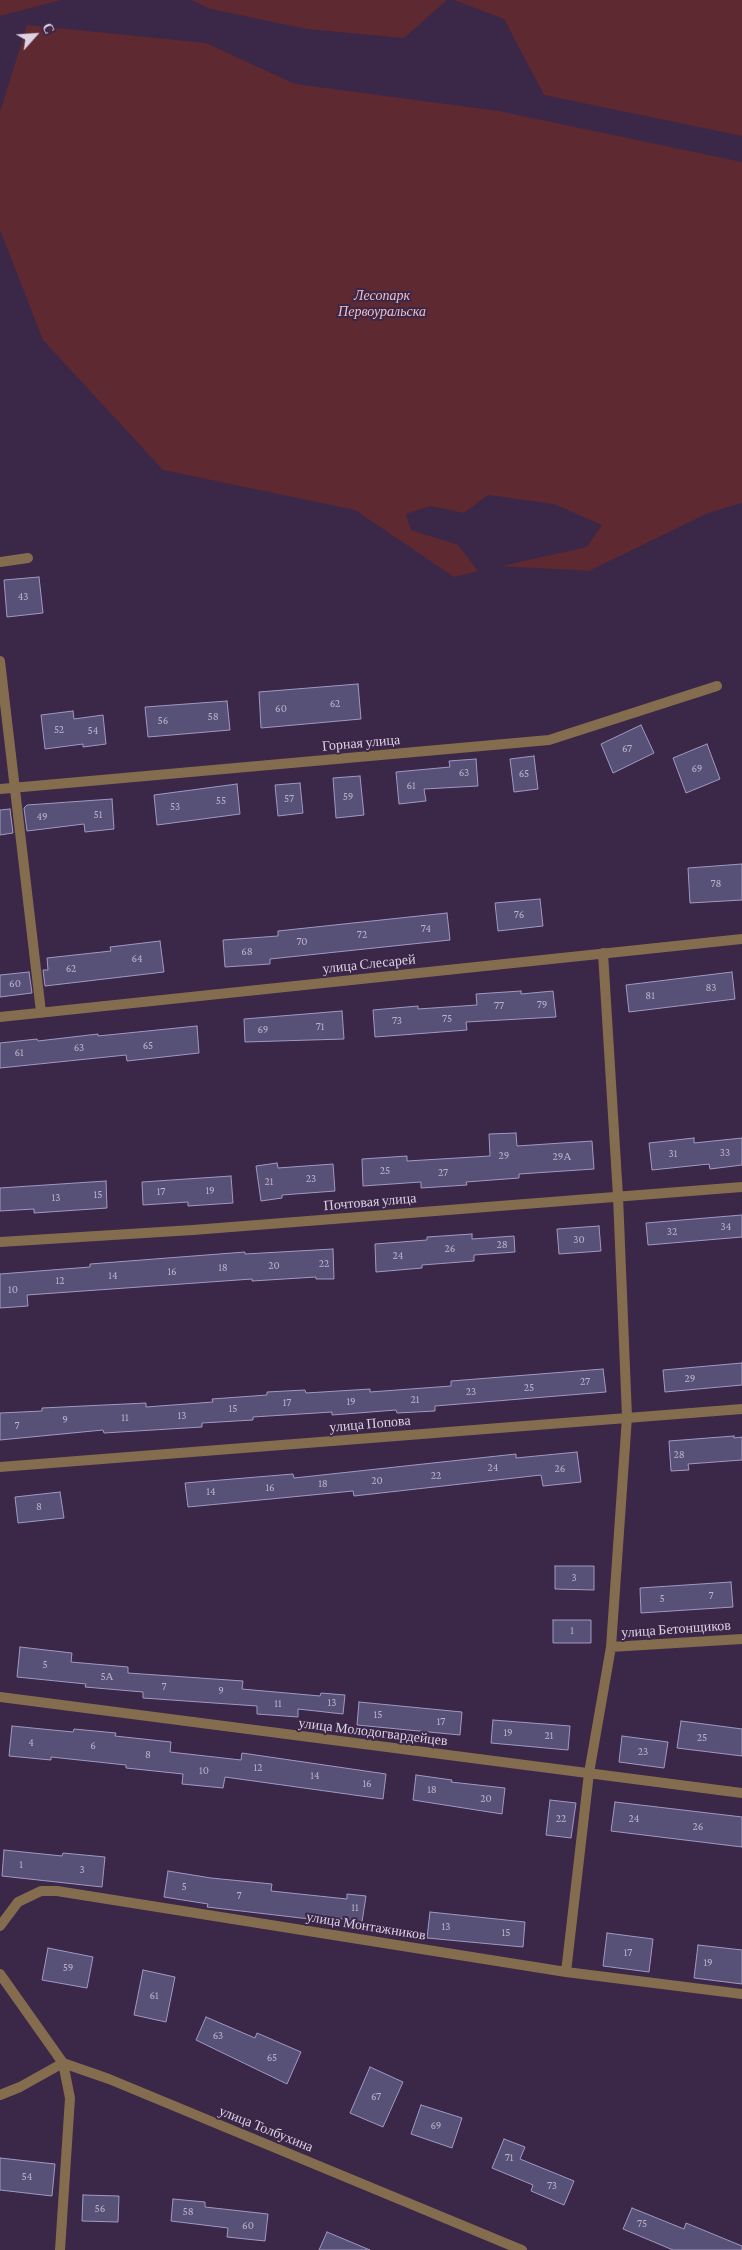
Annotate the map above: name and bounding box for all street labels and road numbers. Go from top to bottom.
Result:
street label: Горная улица [321,731,401,755]
street label: улица Слесарей [322,951,416,977]
street label: Почтовая улица [323,1190,417,1214]
street label: улица Попова [329,1412,411,1436]
street label: улица Бетонщиков [621,1617,731,1641]
street label: улица Молодогвардейцев [297,1715,449,1749]
street label: улица Монтажников [305,1908,427,1944]
street label: улица Толбухина [216,2102,316,2156]

